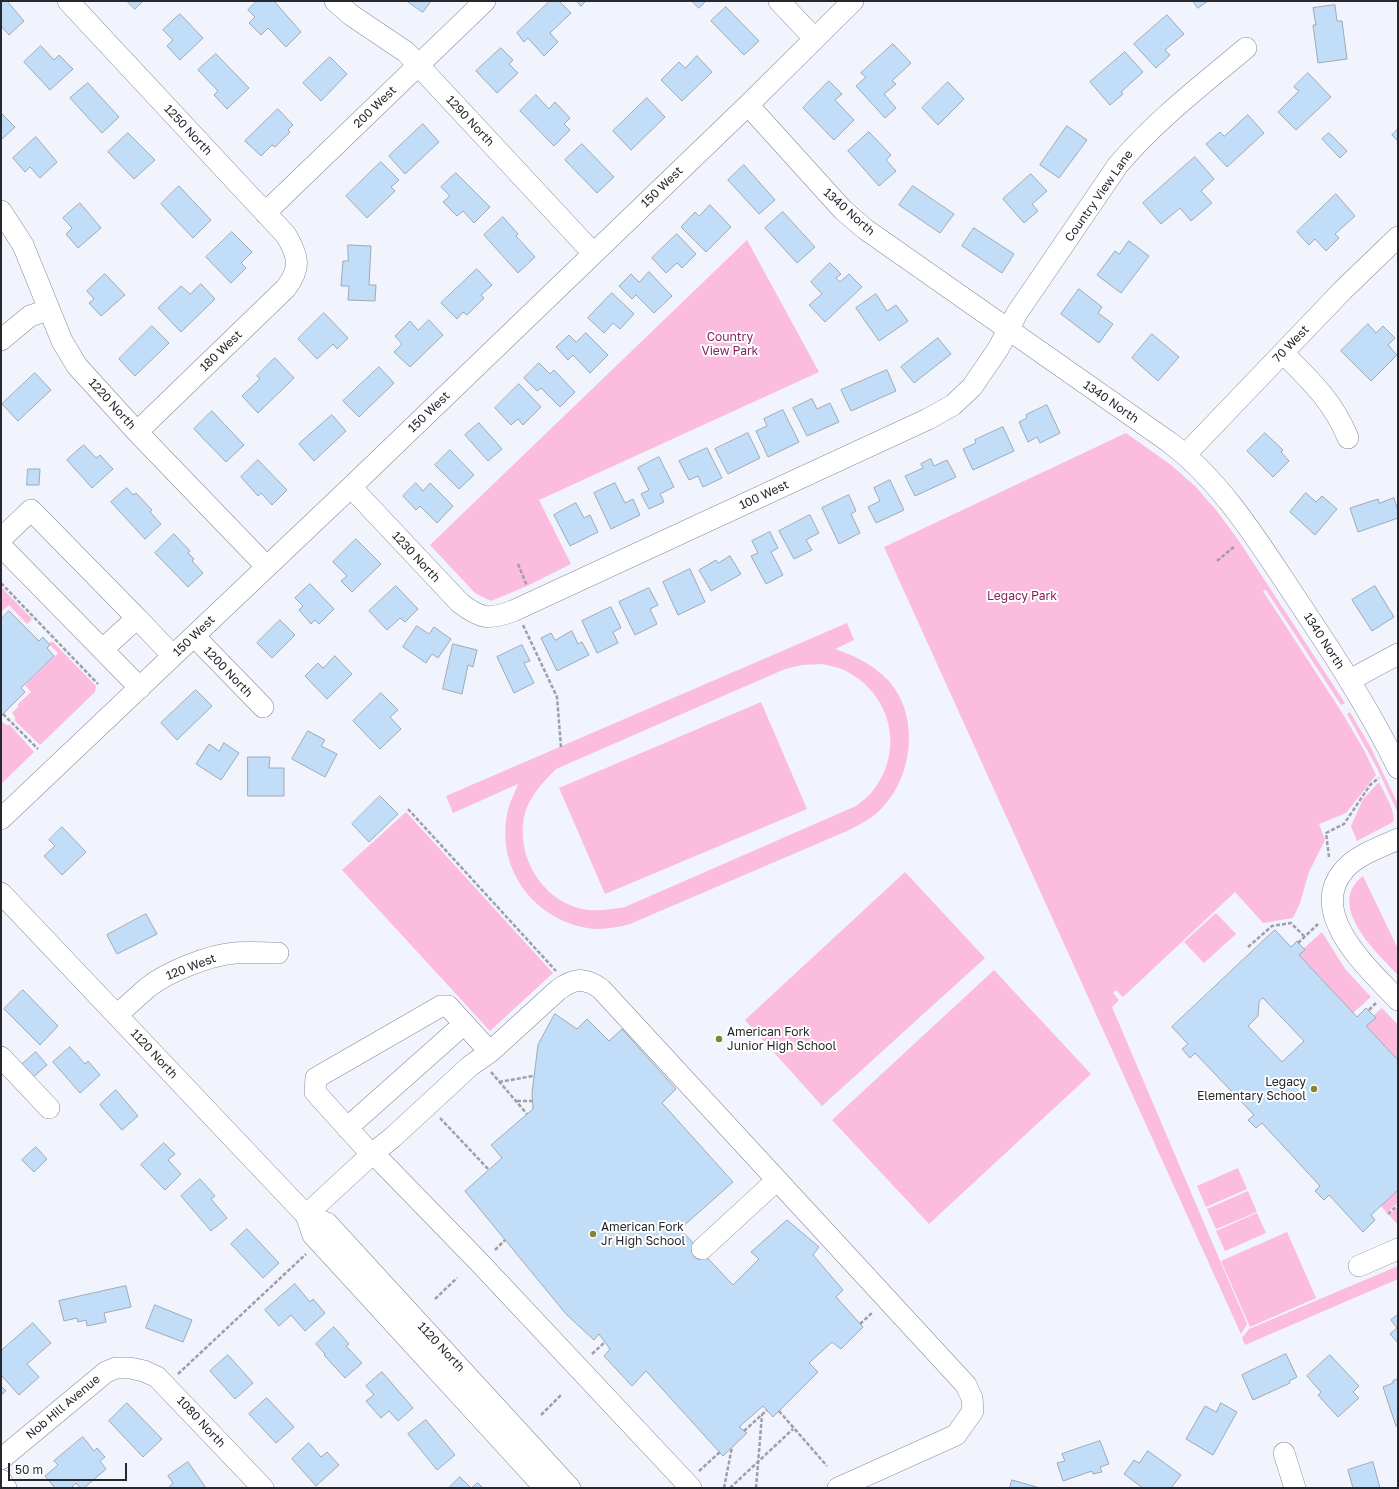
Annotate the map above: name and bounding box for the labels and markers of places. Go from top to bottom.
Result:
place label: American Fork Junior High School [727,1025,836,1053]
marker: American Fork Junior High School [714,1034,724,1044]
place label: Legacy Elementary School [1197,1075,1306,1103]
marker: Legacy Elementary School [1309,1084,1319,1094]
place label: American Fork Jr High School [601,1220,685,1248]
marker: American Fork Jr High School [588,1229,598,1239]

